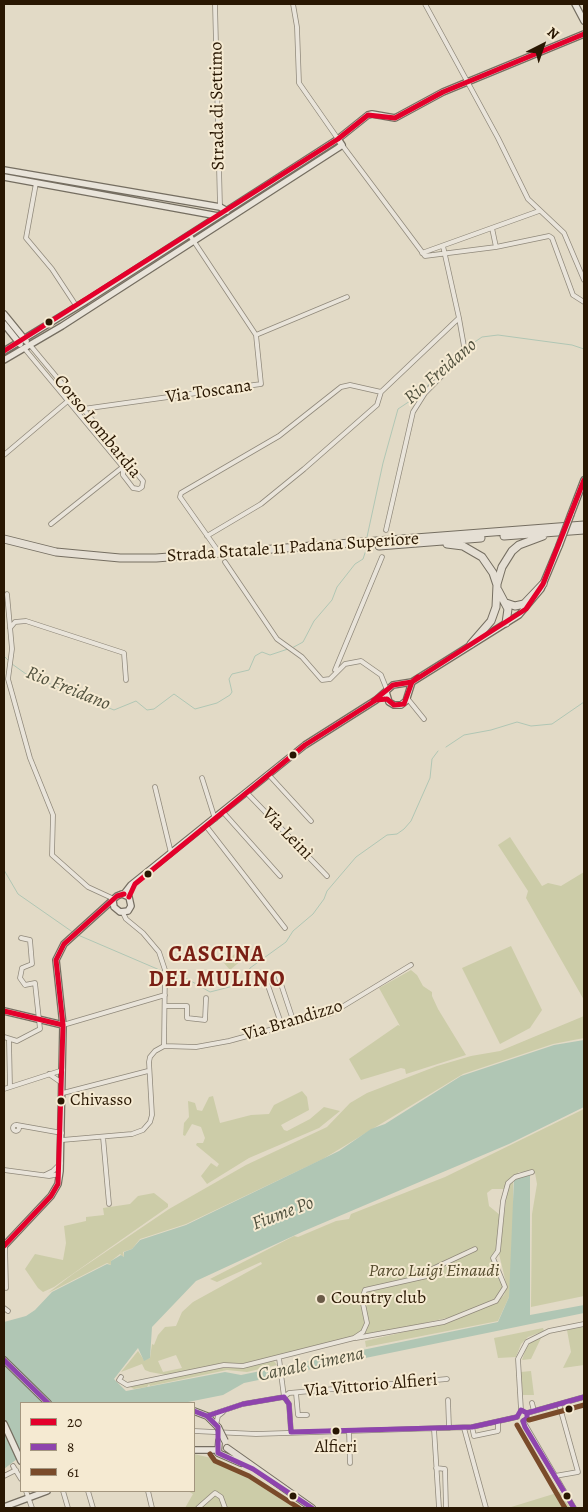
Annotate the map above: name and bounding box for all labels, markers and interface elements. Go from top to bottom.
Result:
north arrow [518,20,568,70]
text: N [543,23,563,44]
street label: Strada di Settimo [206,41,230,171]
unlabelled marker [44,317,54,327]
water label: Rio Freidano [400,334,482,410]
street label: Corso Lombardia [49,371,145,483]
street label: Via Toscana [165,375,253,409]
street label: Strada Statale 11 Padana Superiore [166,528,420,568]
water label: Rio Freidano [23,662,113,716]
unlabelled marker [288,750,298,760]
street label: Via Leinì [257,803,317,865]
unlabelled marker [143,869,153,879]
district label: CASCINA DEL MULINO [147,943,287,994]
street label: Via Brandizzo [241,996,345,1046]
place label: Chivasso [70,1091,132,1111]
marker: Chivasso [56,1096,66,1106]
water label: Fiume Po [249,1192,317,1236]
park label: Parco Luigi Einaudi [369,1261,499,1283]
place label: Country club [331,1288,426,1310]
marker: Country club [315,1293,327,1305]
water label: Canale Cimena [256,1343,366,1387]
street label: Via Vittorio Alfieri [304,1369,438,1403]
legend [20,1402,195,1492]
unlabelled marker [564,1404,574,1414]
text: 20 [67,1412,82,1432]
marker: Alfieri [331,1426,341,1436]
text: 8 [67,1437,74,1457]
place label: Alfieri [315,1438,357,1458]
text: 61 [67,1462,79,1482]
unlabelled marker [288,1491,298,1501]
unlabelled marker [562,1491,572,1501]

